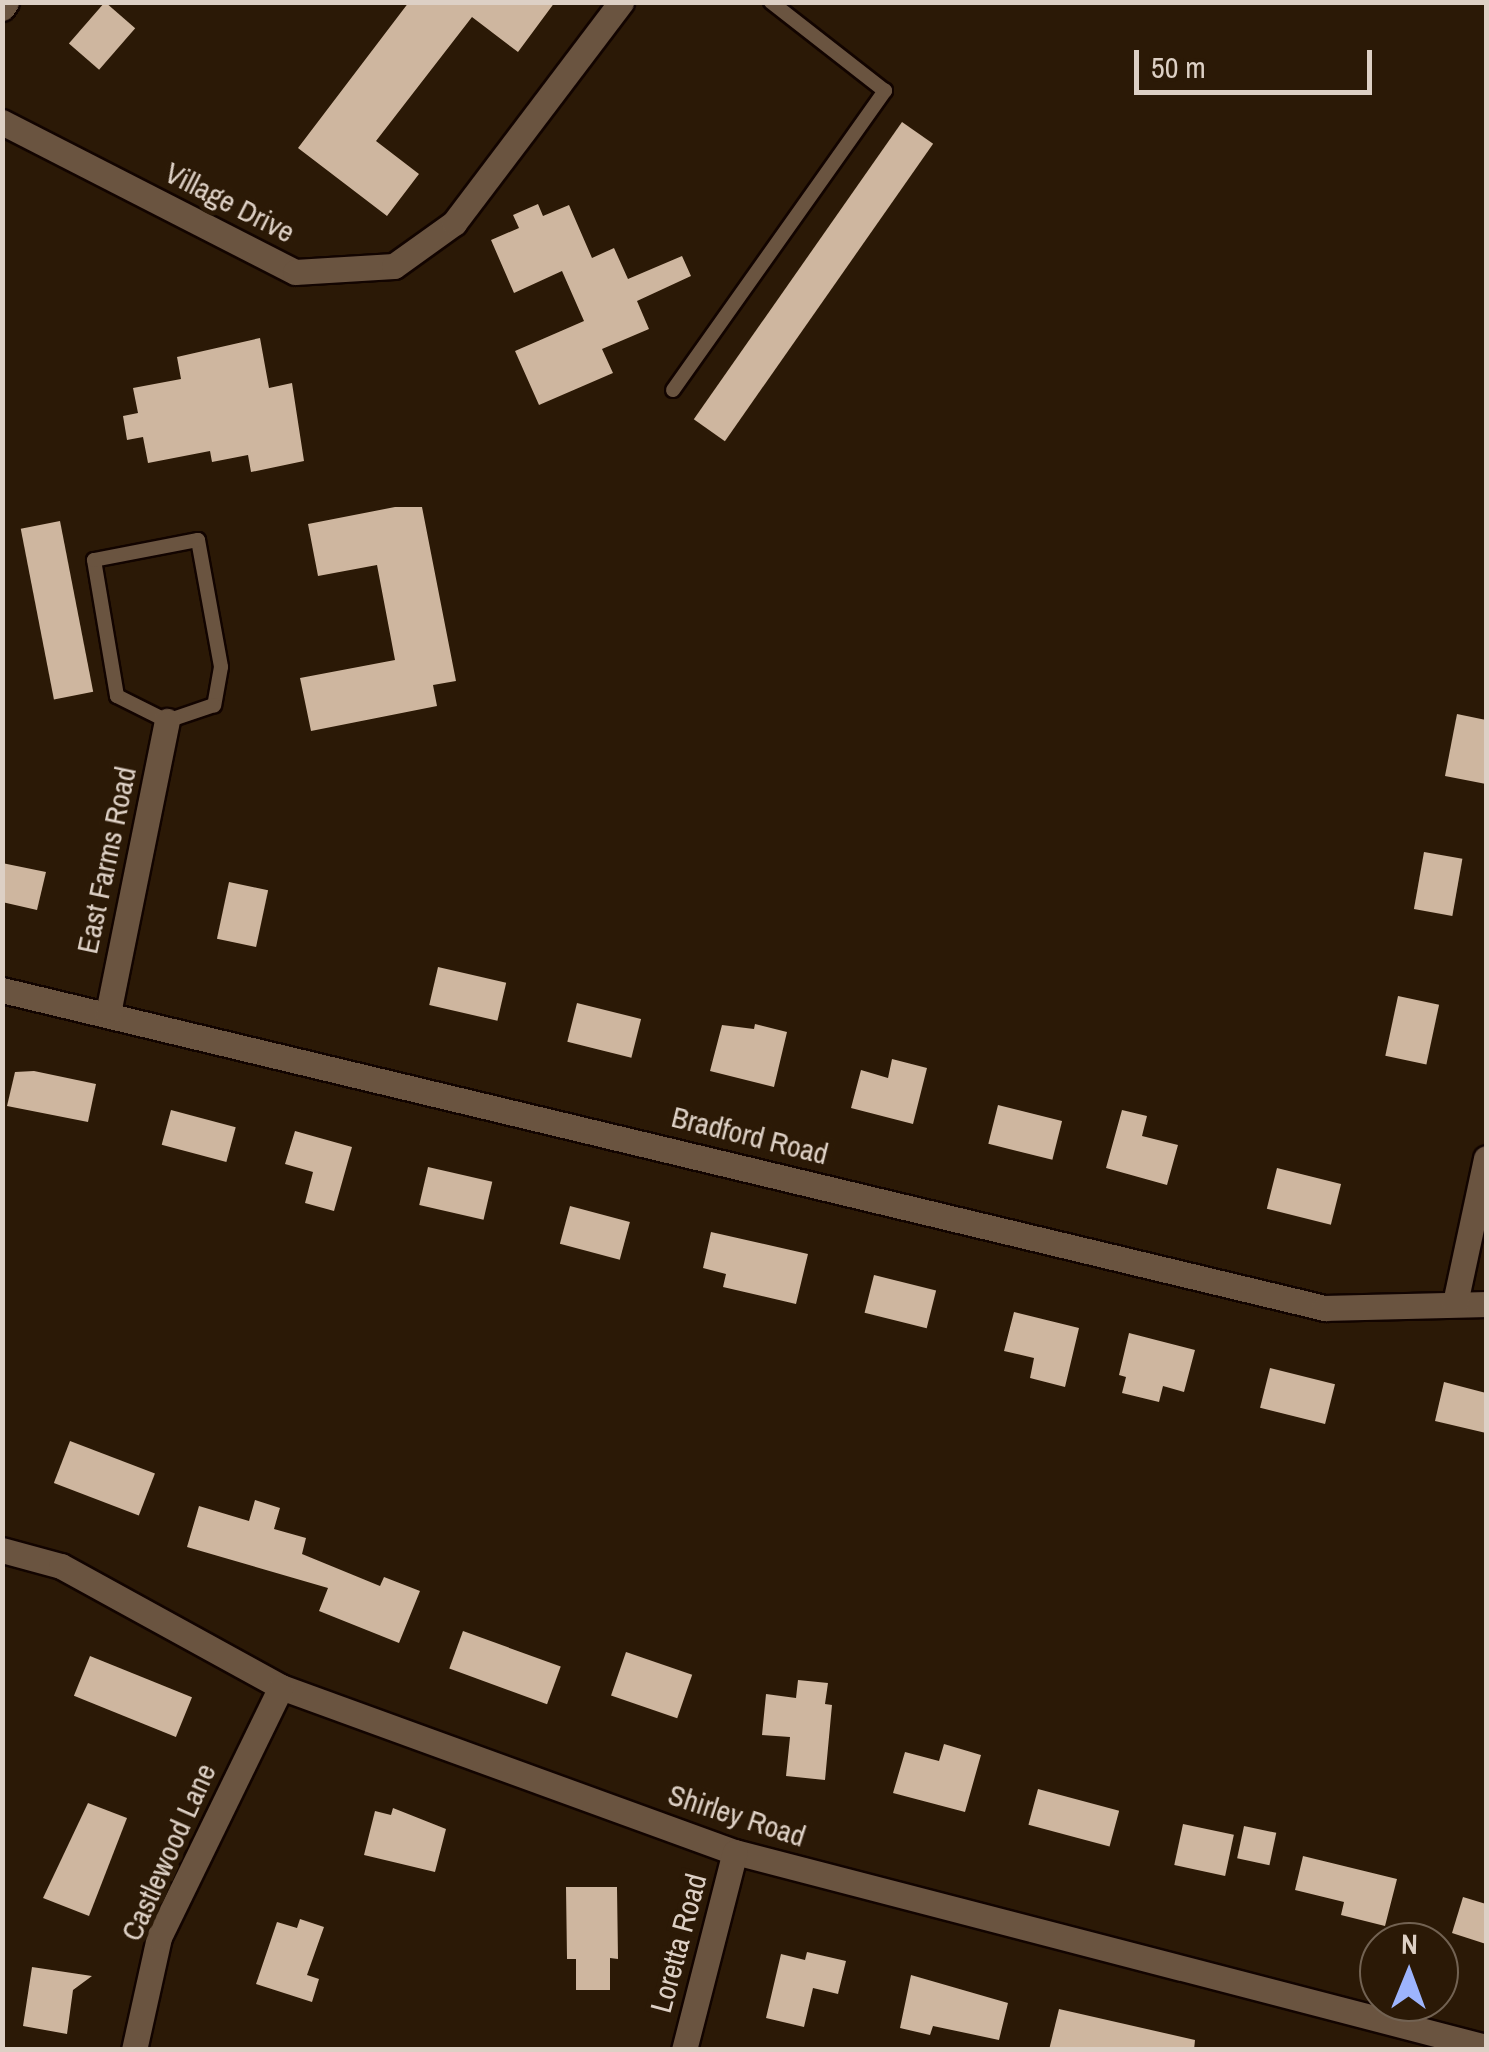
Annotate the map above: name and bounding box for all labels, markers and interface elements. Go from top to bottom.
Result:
scale bar [1139,30,1376,92]
text: 50 m [1151,47,1206,87]
street label: Village Drive [159,154,301,250]
street label: East Farms Road [69,763,143,957]
street label: Bradford Road [668,1098,832,1172]
street label: Castlewood Lane [113,1758,223,1946]
street label: Shirley Road [664,1776,810,1854]
street label: Loretta Road [642,1870,714,2016]
north arrow [1359,1922,1459,2022]
text: N [1401,1925,1418,1963]

